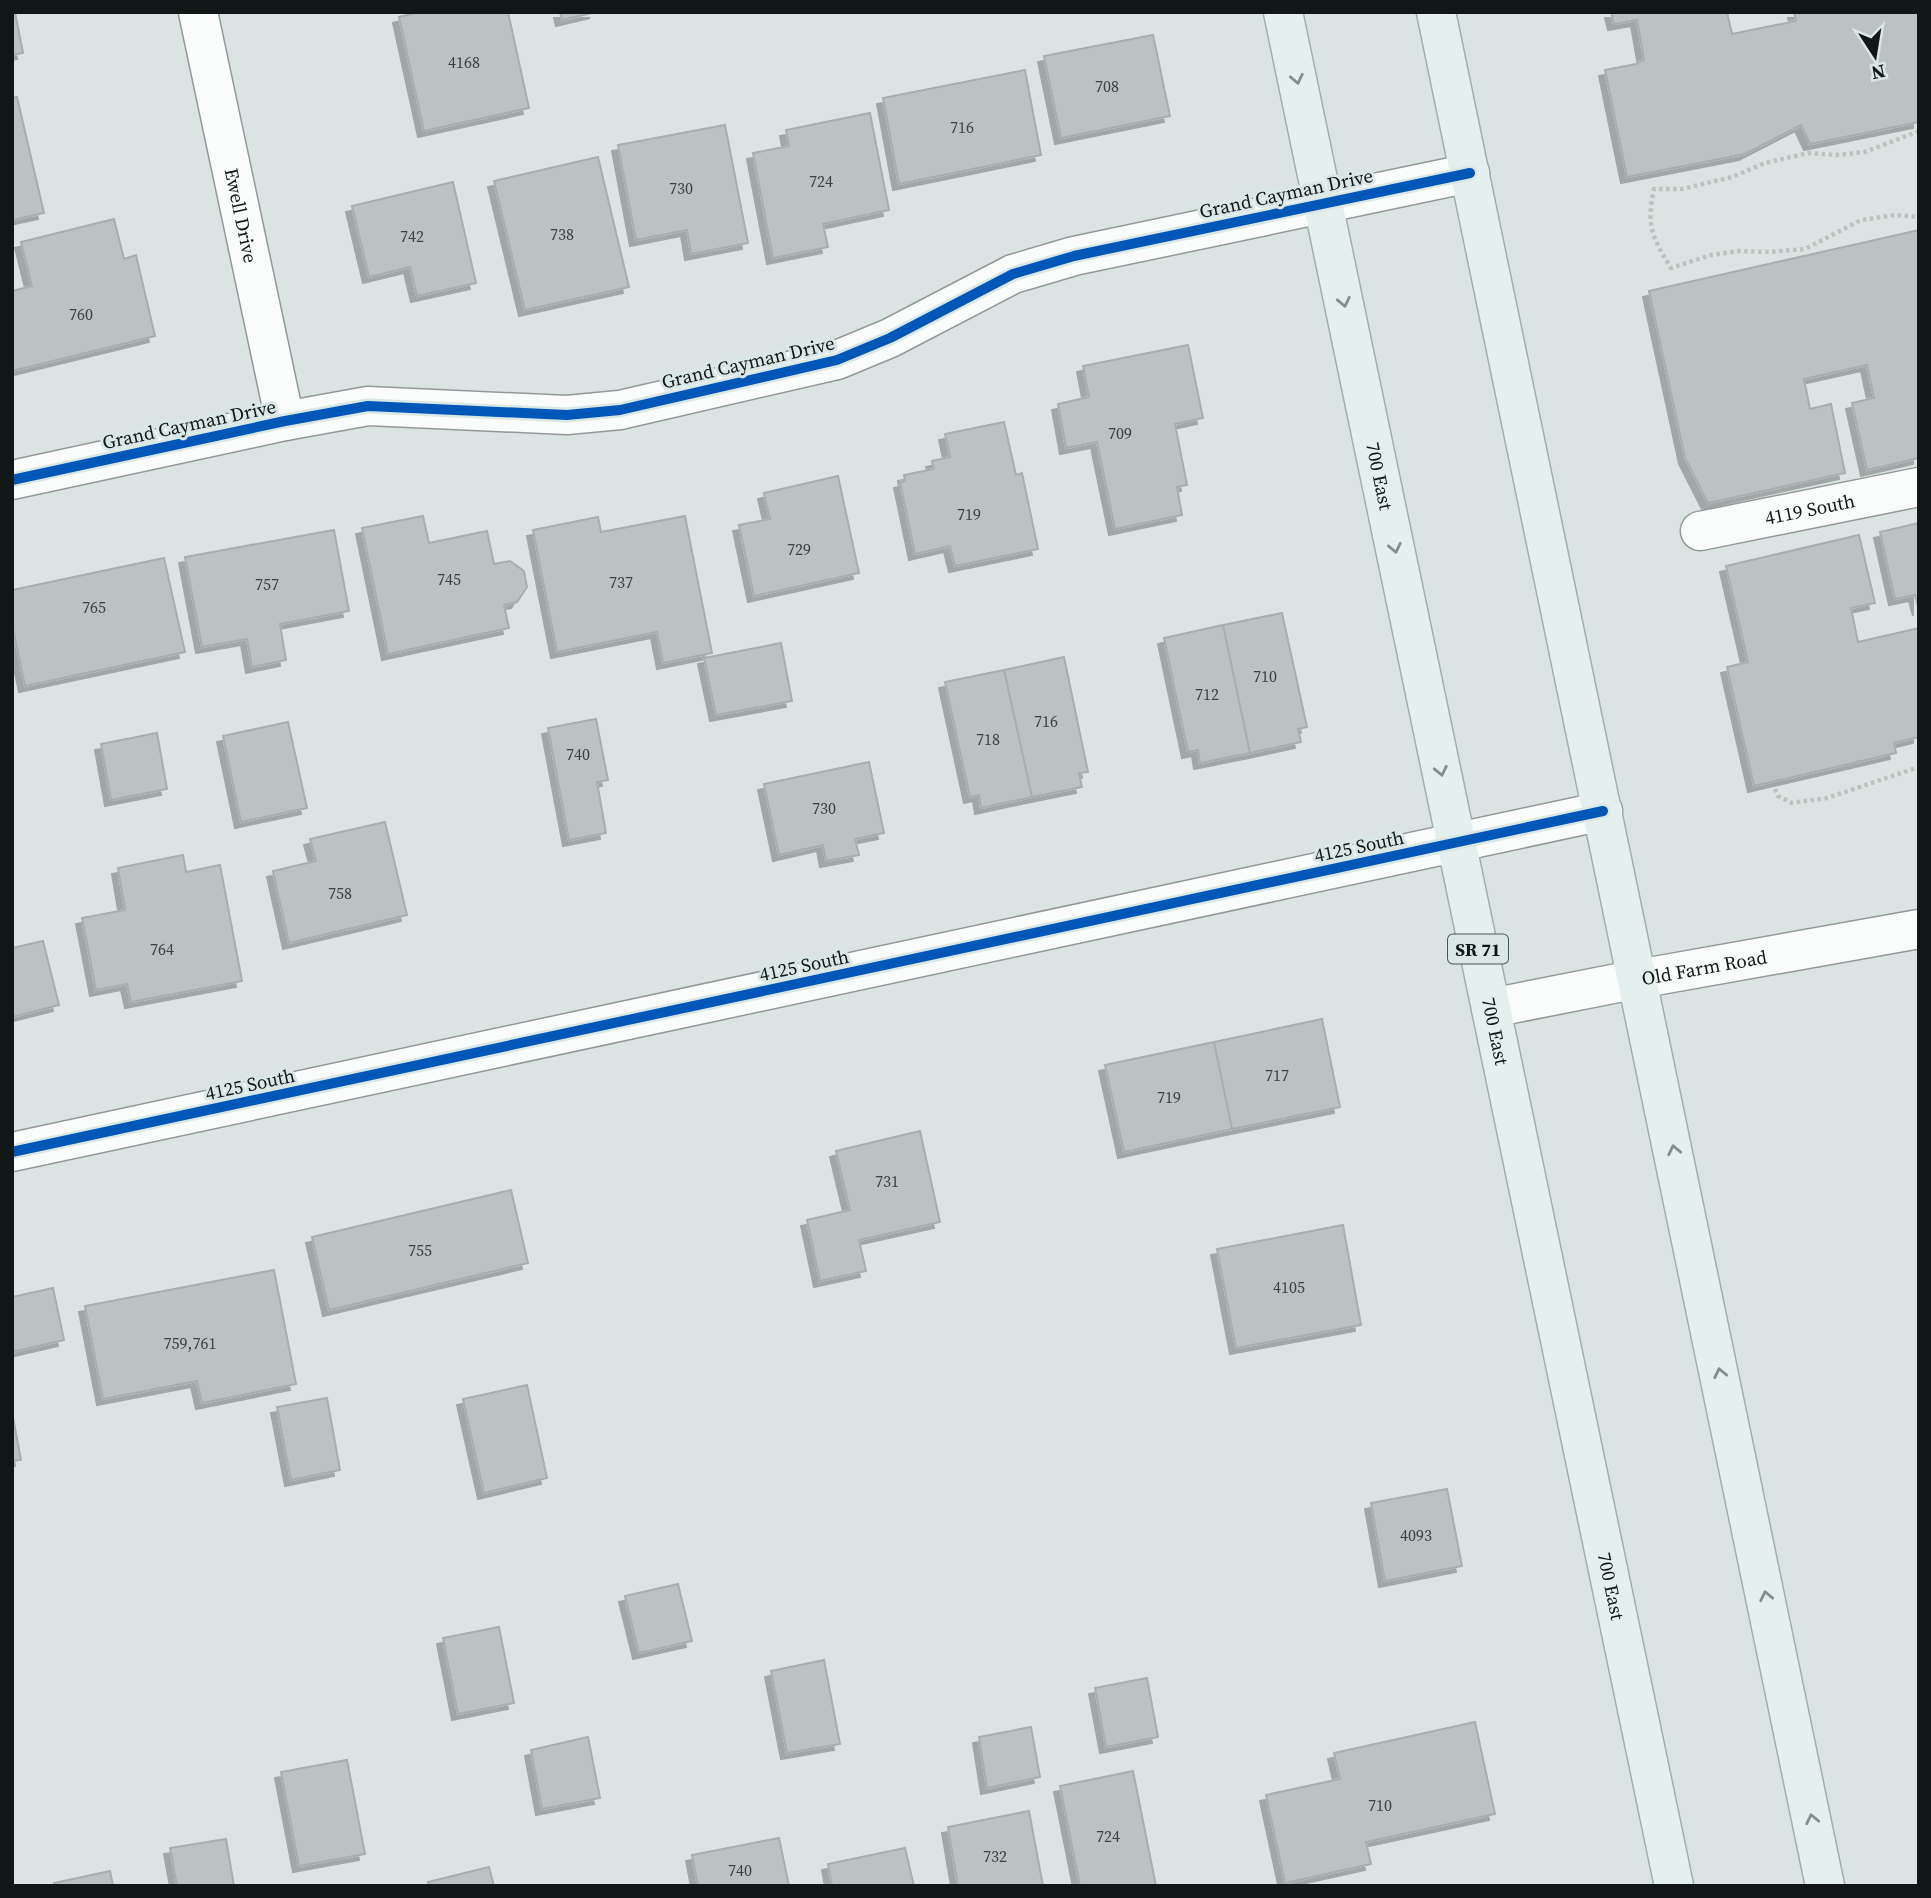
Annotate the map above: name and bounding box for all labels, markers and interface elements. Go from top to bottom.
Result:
north arrow [1840,21,1910,91]
house number: 4168 [448,51,480,73]
text: N [1869,58,1888,87]
one-way arrow [1289,73,1304,85]
house number: 708 [1095,75,1119,97]
house number: 716 [950,116,974,138]
street label: Grand Cayman Drive [1197,162,1375,224]
street label: Ewell Drive [219,166,264,265]
house number: 724 [809,170,833,192]
house number: 730 [669,177,693,199]
house number: 738 [550,223,574,245]
house number: 742 [400,225,424,247]
one-way arrow [1335,296,1350,308]
house number: 760 [69,303,93,325]
street label: Grand Cayman Drive [659,329,837,395]
street label: Grand Cayman Drive [100,393,278,455]
house number: 709 [1108,422,1132,444]
street label: 700 East [1360,440,1400,513]
street label: 4119 South [1763,487,1857,531]
house number: 719 [957,503,981,525]
house number: 729 [787,538,811,560]
one-way arrow [1386,542,1401,554]
house number: 745 [437,568,461,590]
house number: 737 [609,571,633,593]
house number: 757 [255,573,279,595]
house number: 765 [82,596,106,618]
house number: 710 [1253,665,1277,687]
house number: 712 [1195,683,1219,705]
house number: 716 [1034,710,1058,732]
house number: 718 [976,728,1000,750]
house number: 740 [566,743,590,765]
one-way arrow [1433,765,1448,777]
house number: 730 [812,797,836,819]
street label: 4125 South [1312,824,1406,868]
house number: 758 [328,882,352,904]
road number: SR 71 [1448,934,1508,964]
house number: 764 [150,938,174,960]
street label: 4125 South [757,943,851,987]
street label: Old Farm Road [1639,943,1769,991]
street label: 700 East [1476,995,1516,1068]
street label: 4125 South [203,1062,297,1106]
house number: 717 [1265,1064,1289,1086]
house number: 719 [1157,1086,1181,1108]
one-way arrow [1667,1145,1682,1157]
house number: 731 [875,1170,899,1192]
house number: 755 [408,1239,432,1261]
house number: 4105 [1273,1276,1305,1298]
house number: 759,761 [164,1332,216,1354]
one-way arrow [1713,1367,1728,1379]
house number: 4093 [1400,1524,1432,1546]
street label: 700 East [1592,1550,1631,1623]
one-way arrow [1759,1590,1774,1602]
house number: 710 [1368,1794,1392,1816]
one-way arrow [1805,1813,1820,1825]
house number: 724 [1096,1825,1120,1847]
house number: 732 [983,1845,1007,1867]
house number: 740 [728,1859,752,1881]

